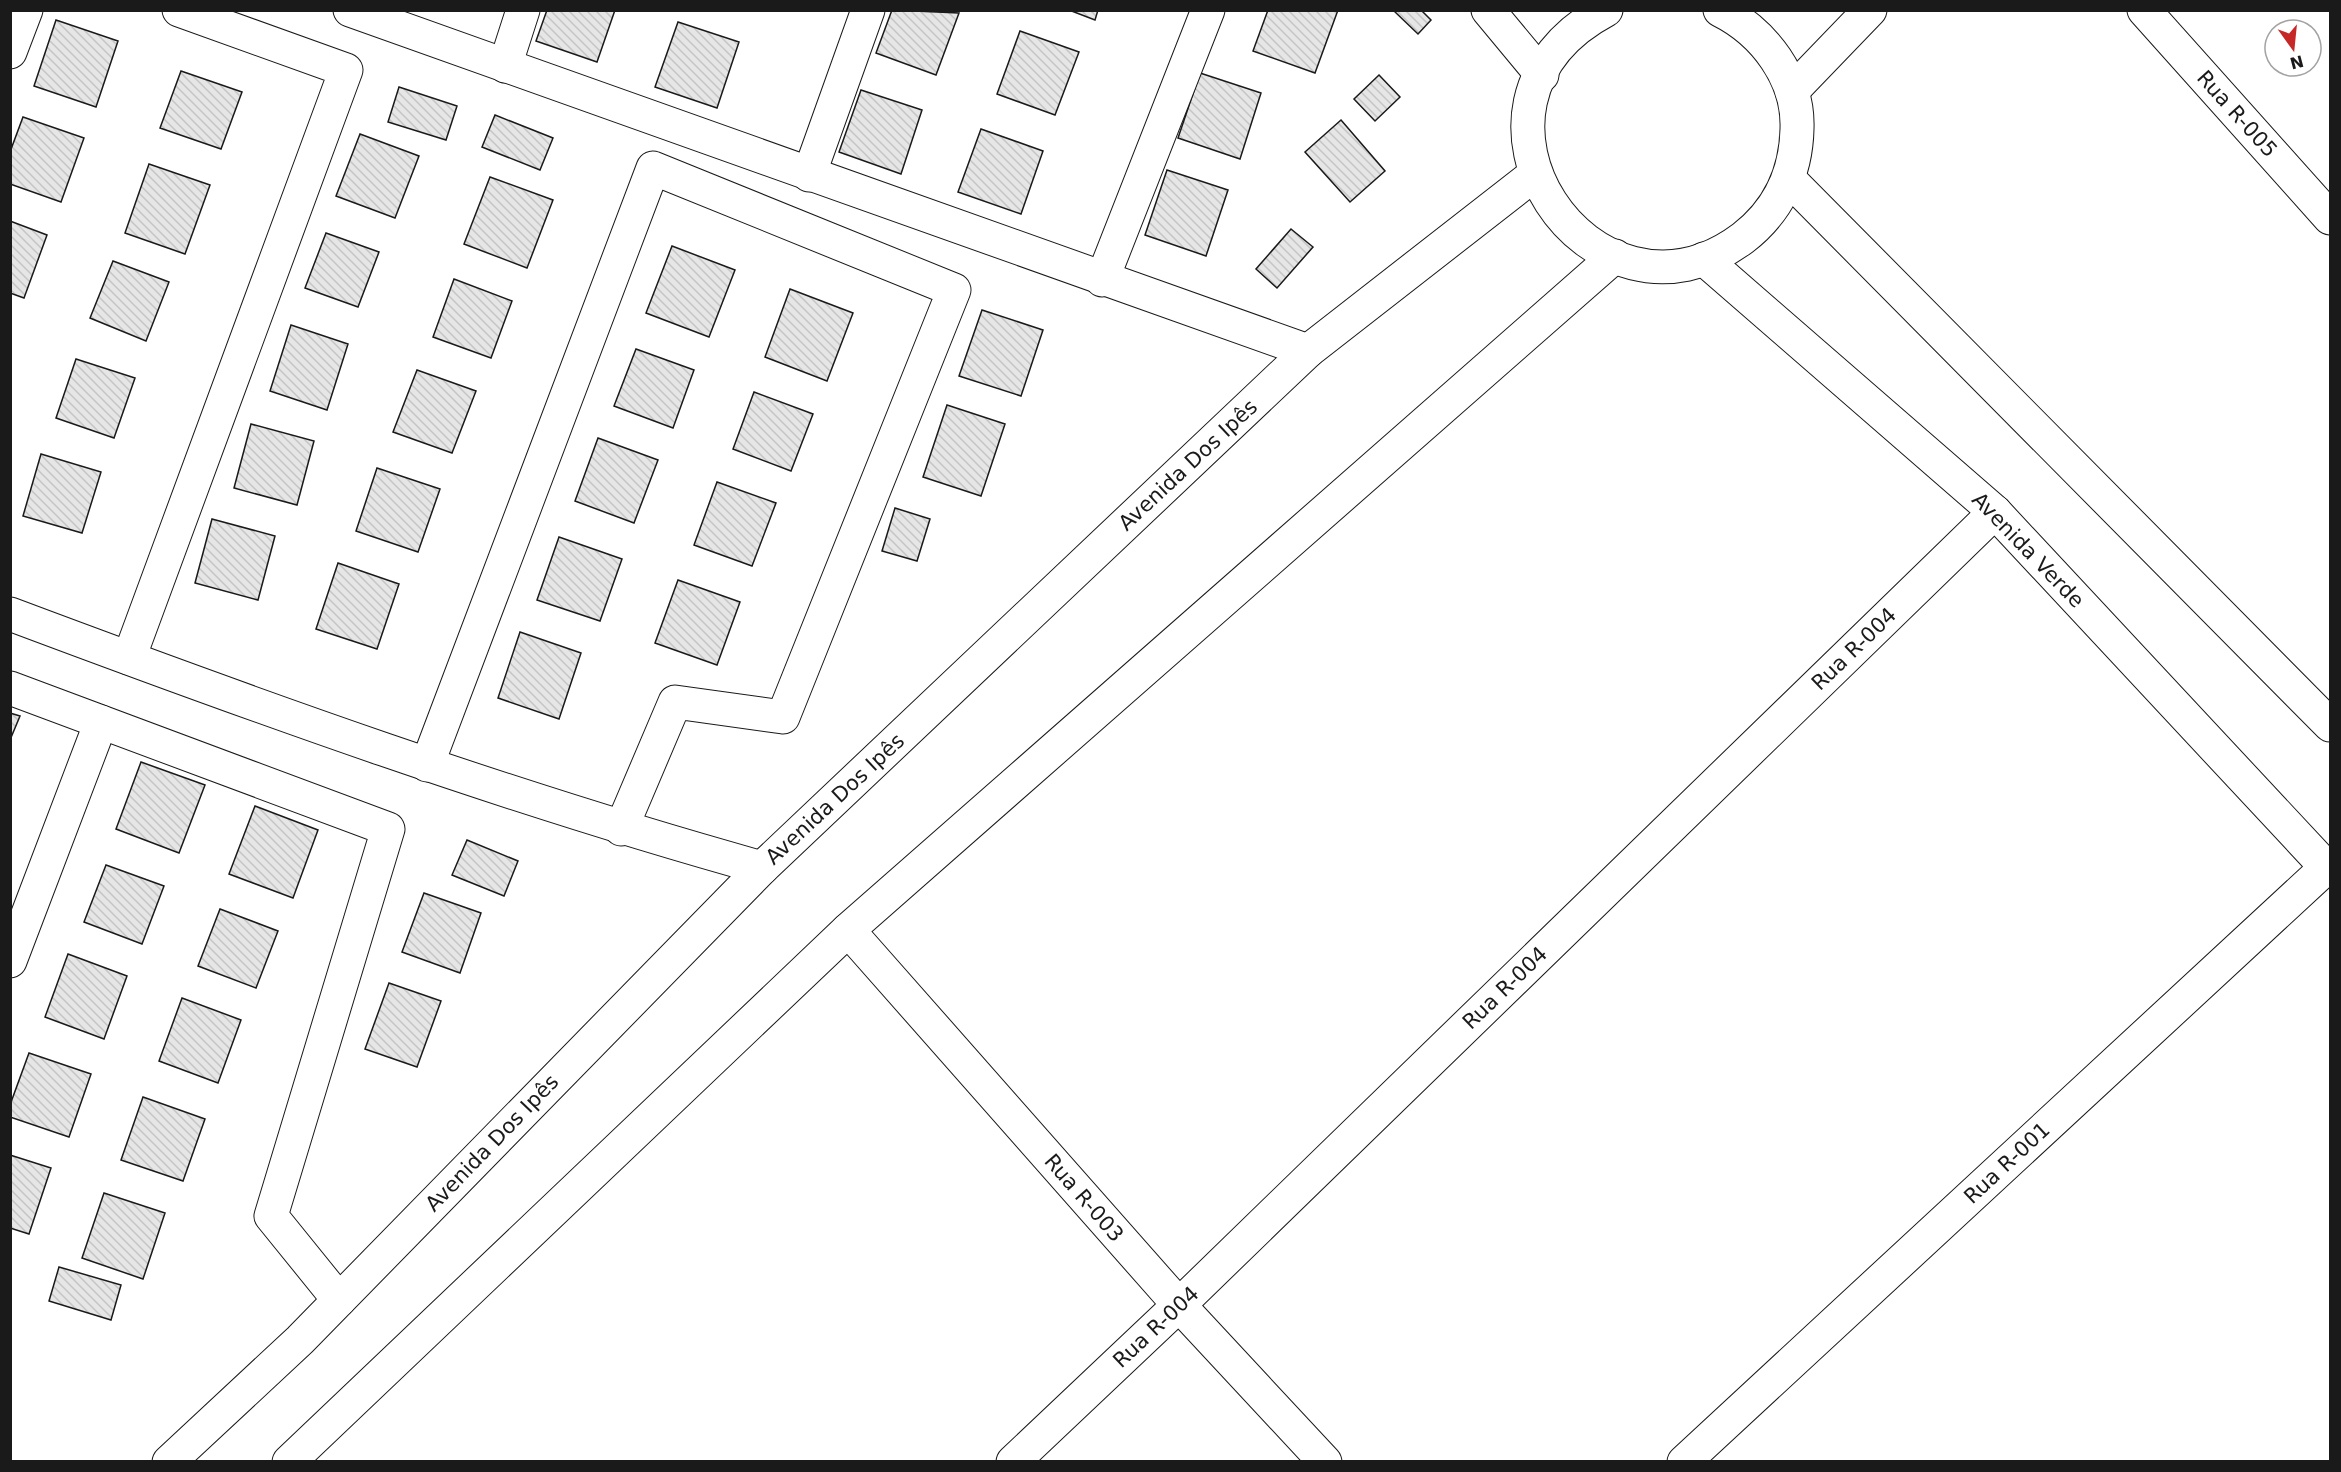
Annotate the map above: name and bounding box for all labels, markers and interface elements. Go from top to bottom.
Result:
north arrow [2263,18,2323,78]
text: N [2288,51,2306,73]
street label: Rua R-005 [2192,66,2282,162]
street label: Avenida Dos Ipês [1114,395,1262,535]
street label: Avenida Verde [1967,487,2089,613]
street label: Rua R-004 [1807,603,1901,695]
street label: Avenida Dos Ipês [761,729,909,869]
street label: Rua R-004 [1458,942,1552,1034]
street label: Avenida Dos Ipês [421,1070,563,1216]
street label: Rua R-001 [1959,1117,2055,1209]
street label: Rua R-003 [1040,1149,1128,1247]
street label: Rua R-004 [1108,1281,1204,1373]

